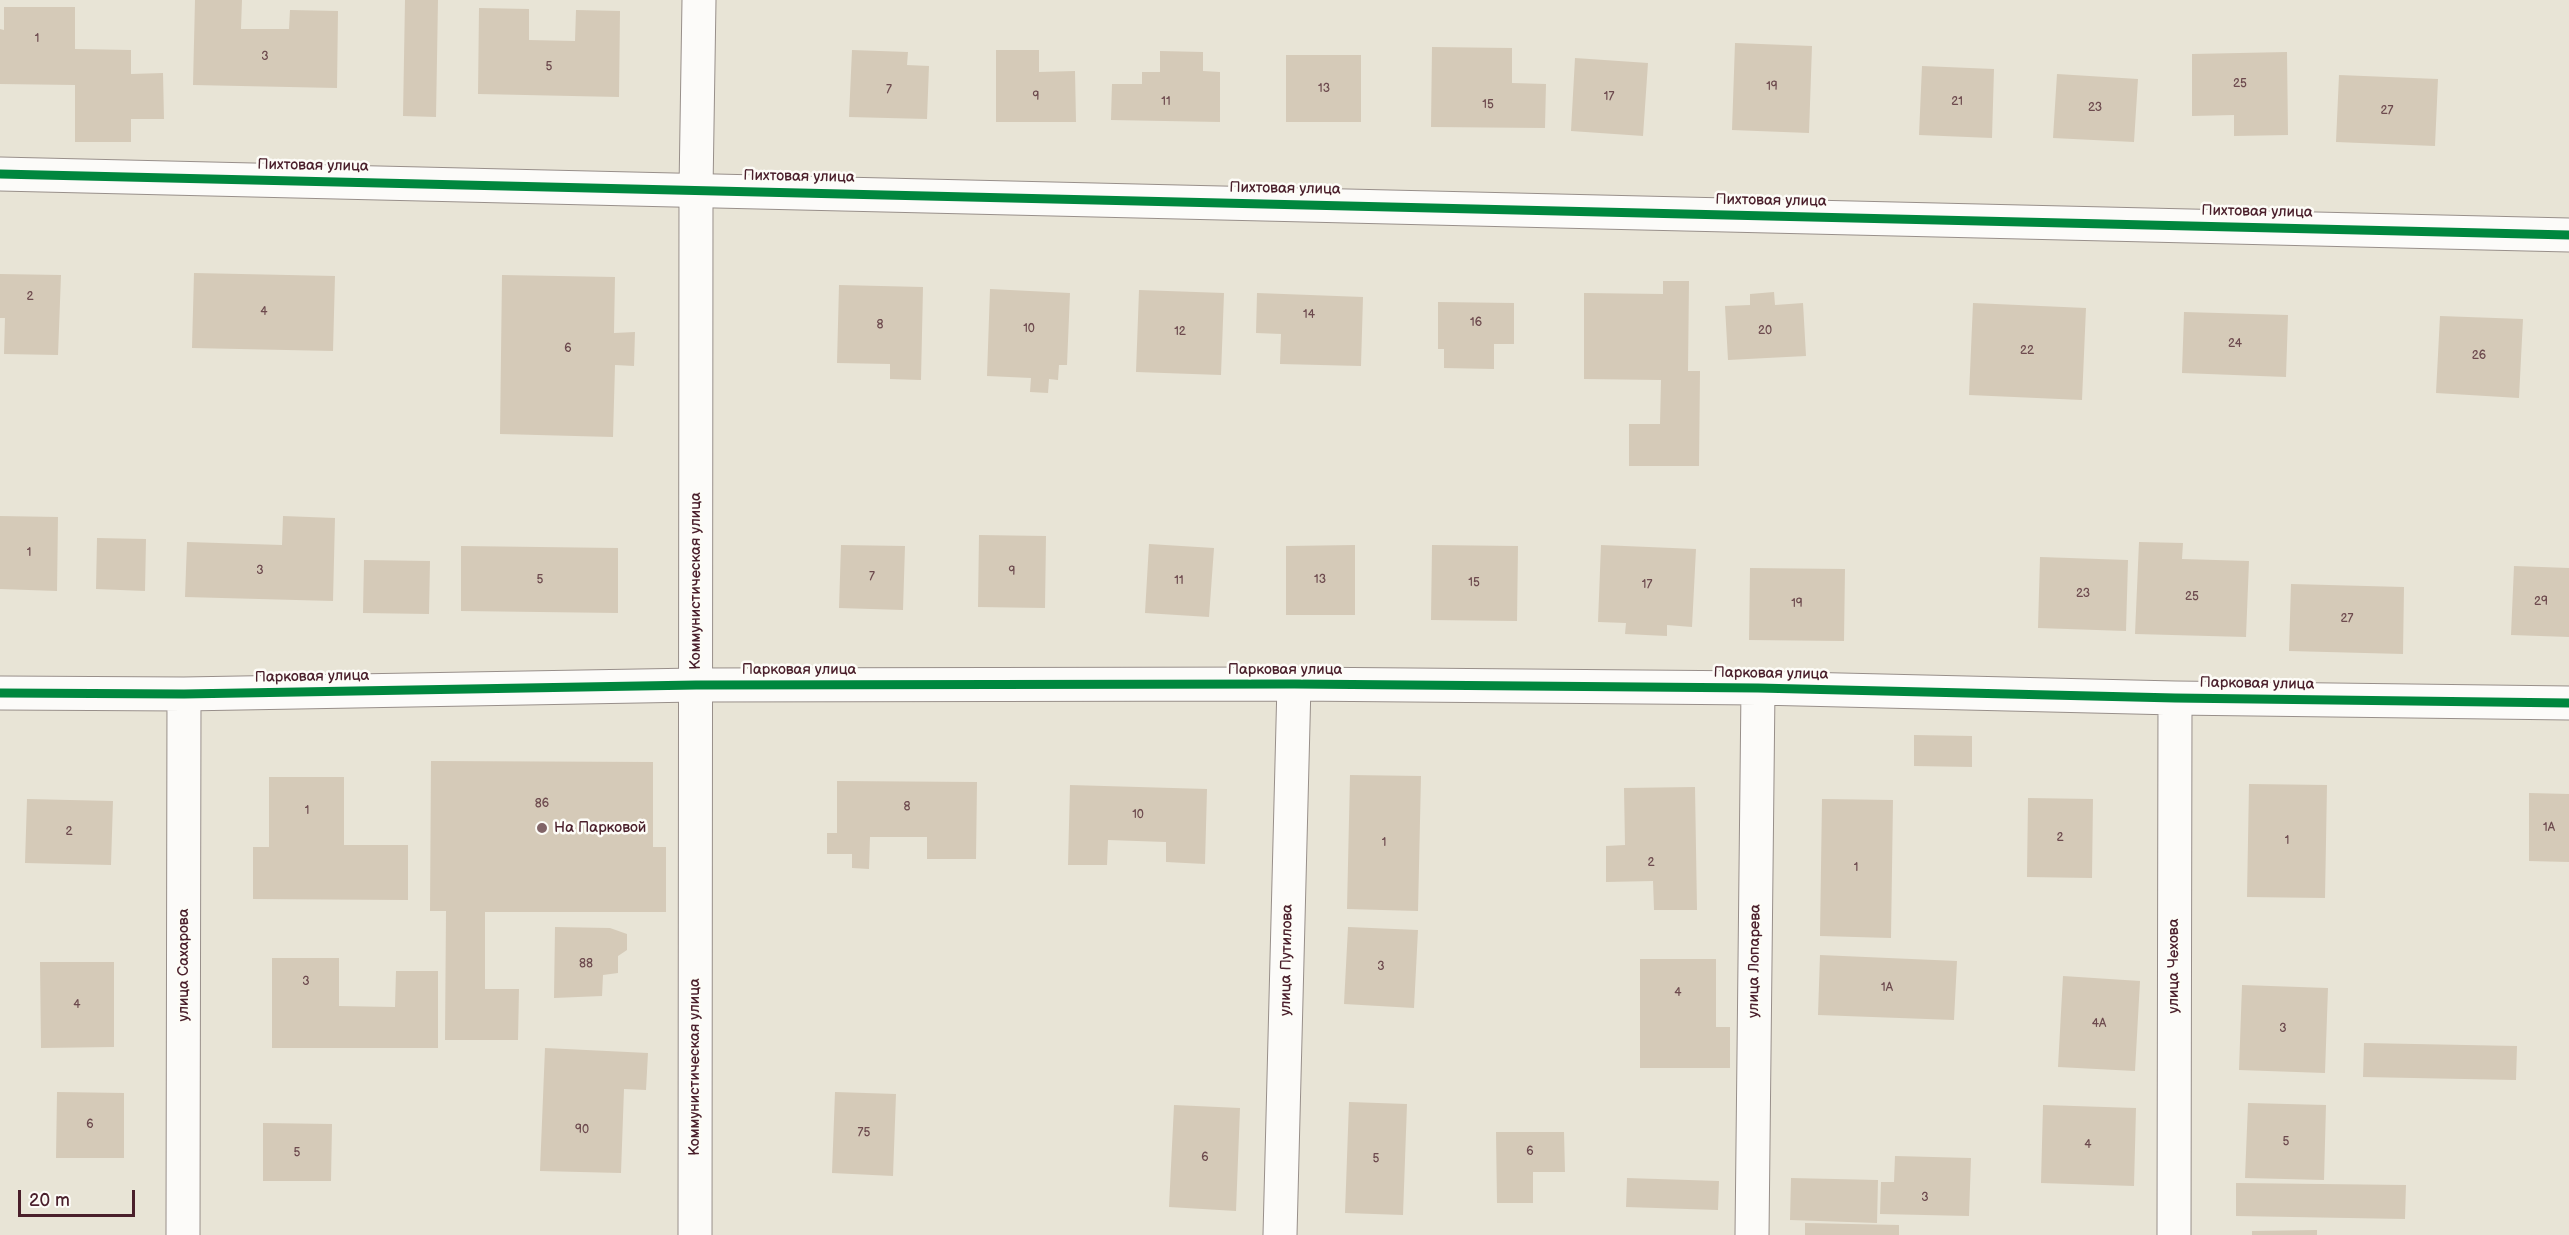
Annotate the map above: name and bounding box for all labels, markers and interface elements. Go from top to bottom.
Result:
house number: 1 [35,32,39,46]
house number: 3 [261,50,269,64]
house number: 5 [546,60,552,74]
house number: 25 [2233,77,2247,91]
house number: 19 [1766,80,1778,94]
house number: 13 [1318,82,1330,96]
house number: 7 [886,83,892,97]
house number: 9 [1033,90,1039,104]
house number: 17 [1604,90,1614,104]
house number: 11 [1161,95,1171,109]
house number: 21 [1951,95,1963,109]
house number: 15 [1482,98,1494,112]
house number: 23 [2088,101,2102,115]
house number: 27 [2381,104,2393,118]
street label: Пихтовая улица [257,156,369,176]
street label: Пихтовая улица [743,167,855,187]
street label: Пихтовая улица [1229,179,1341,199]
street label: Пихтовая улица [1715,191,1827,211]
street label: Пихтовая улица [2201,202,2313,222]
house number: 2 [26,290,34,304]
house number: 4 [260,305,268,319]
house number: 14 [1303,308,1315,322]
house number: 16 [1470,316,1482,330]
house number: 8 [877,318,883,332]
house number: 10 [1023,322,1035,336]
house number: 20 [1758,324,1772,338]
house number: 12 [1174,325,1186,339]
house number: 24 [2228,337,2242,351]
house number: 6 [564,342,572,356]
house number: 22 [2020,344,2034,358]
house number: 26 [2472,349,2486,363]
street label: Коммунистическая улица [687,492,705,670]
house number: 1 [27,546,31,560]
house number: 3 [256,564,264,578]
house number: 9 [1009,565,1015,579]
house number: 7 [869,570,875,584]
house number: 5 [537,573,543,587]
house number: 13 [1314,573,1326,587]
house number: 11 [1174,574,1184,588]
house number: 15 [1468,576,1480,590]
house number: 17 [1642,578,1652,592]
house number: 23 [2076,587,2090,601]
house number: 25 [2185,590,2199,604]
house number: 29 [2534,595,2548,609]
house number: 19 [1791,597,1803,611]
house number: 27 [2341,612,2353,626]
street label: Парковая улица [742,661,856,679]
street label: Парковая улица [1228,661,1342,679]
street label: Парковая улица [1713,664,1829,684]
street label: Парковая улица [254,667,370,687]
street label: Парковая улица [2199,674,2315,694]
house number: 86 [535,797,549,811]
house number: 8 [904,800,910,814]
house number: 1 [305,804,309,818]
house number: 10 [1132,808,1144,822]
place label: На Парковой [554,819,646,837]
marker: На Парковой [535,821,549,835]
house number: 1А [2543,821,2555,835]
house number: 2 [65,825,73,839]
house number: 2 [2056,831,2064,845]
house number: 1 [2285,834,2289,848]
house number: 1 [1382,836,1386,850]
house number: 2 [1647,856,1655,870]
house number: 1 [1854,861,1858,875]
street label: улица Путилова [1277,904,1297,1016]
street label: улица Лопарева [1745,904,1765,1018]
street label: улица Сахарова [175,908,193,1022]
street label: улица Чехова [2165,918,2183,1014]
house number: 88 [579,957,593,971]
house number: 3 [1377,960,1385,974]
house number: 3 [302,975,310,989]
street label: Коммунистическая улица [686,978,704,1156]
house number: 1А [1881,981,1893,995]
house number: 4 [1674,986,1682,1000]
house number: 4 [73,998,81,1012]
house number: 4А [2092,1017,2106,1031]
house number: 3 [2279,1022,2287,1036]
house number: 6 [86,1118,94,1132]
house number: 90 [575,1123,589,1137]
house number: 75 [858,1126,870,1140]
house number: 5 [2283,1135,2289,1149]
house number: 4 [2084,1138,2092,1152]
house number: 6 [1526,1145,1534,1159]
house number: 5 [294,1146,300,1160]
house number: 6 [1201,1151,1209,1165]
house number: 5 [1373,1152,1379,1166]
scale bar [21,1178,138,1216]
text: 20 m [29,1190,70,1211]
house number: 3 [1921,1191,1929,1205]

